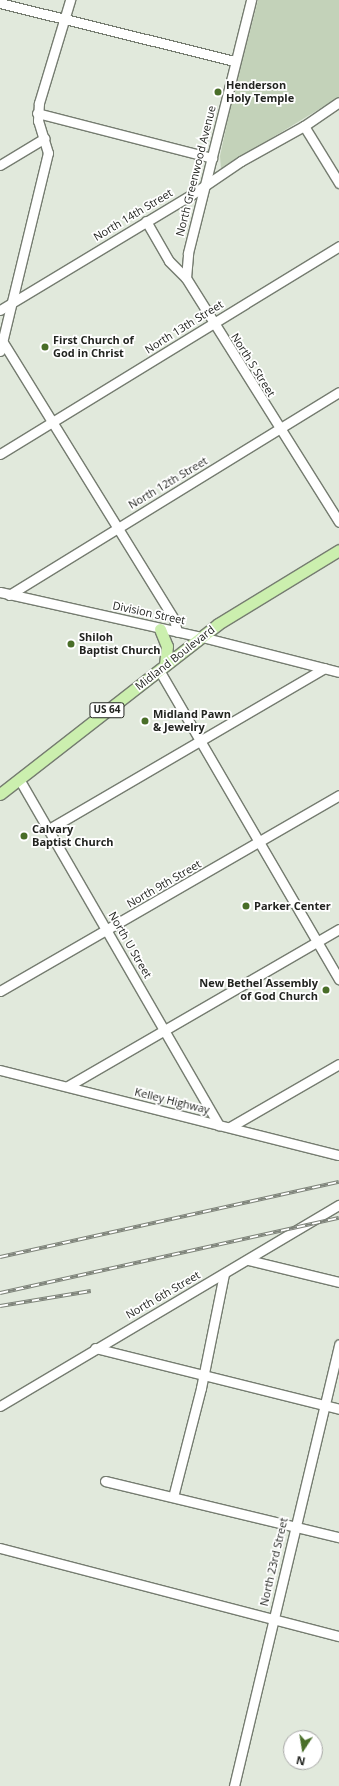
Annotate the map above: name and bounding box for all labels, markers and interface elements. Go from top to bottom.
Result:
place label: Henderson Holy Temple [226,79,294,105]
marker: Henderson Holy Temple [213,87,223,97]
street label: North Greenwood Avenue [173,104,219,238]
street label: North 14th Street [91,186,175,244]
street label: North 13th Street [142,298,226,356]
street label: North S Street [228,331,278,399]
place label: First Church of God in Christ [53,334,134,360]
marker: First Church of God in Christ [40,342,50,352]
street label: North 12th Street [126,454,210,512]
street label: Division Street [111,599,187,627]
street label: Midland Boulevard [133,623,217,693]
place label: Shiloh Baptist Church [79,631,161,657]
marker: Shiloh Baptist Church [66,639,76,649]
road number: US 64 [89,702,125,718]
place label: Midland Pawn & Jewelry [153,708,231,734]
marker: Midland Pawn & Jewelry [140,716,150,726]
place label: Calvary Baptist Church [32,823,114,849]
marker: Calvary Baptist Church [19,831,29,841]
street label: North 9th Street [125,857,203,911]
place label: Parker Center [254,899,331,913]
marker: Parker Center [241,901,251,911]
street label: North U Street [106,909,154,981]
place label: New Bethel Assembly of God Church [199,977,318,1003]
marker: New Bethel Assembly of God Church [321,985,331,995]
street label: Kelley Highway [133,1085,211,1117]
street label: North 6th Street [124,1268,202,1322]
street label: North 23rd Street [257,1517,291,1607]
north arrow [283,1730,323,1770]
text: N [295,1753,307,1770]

